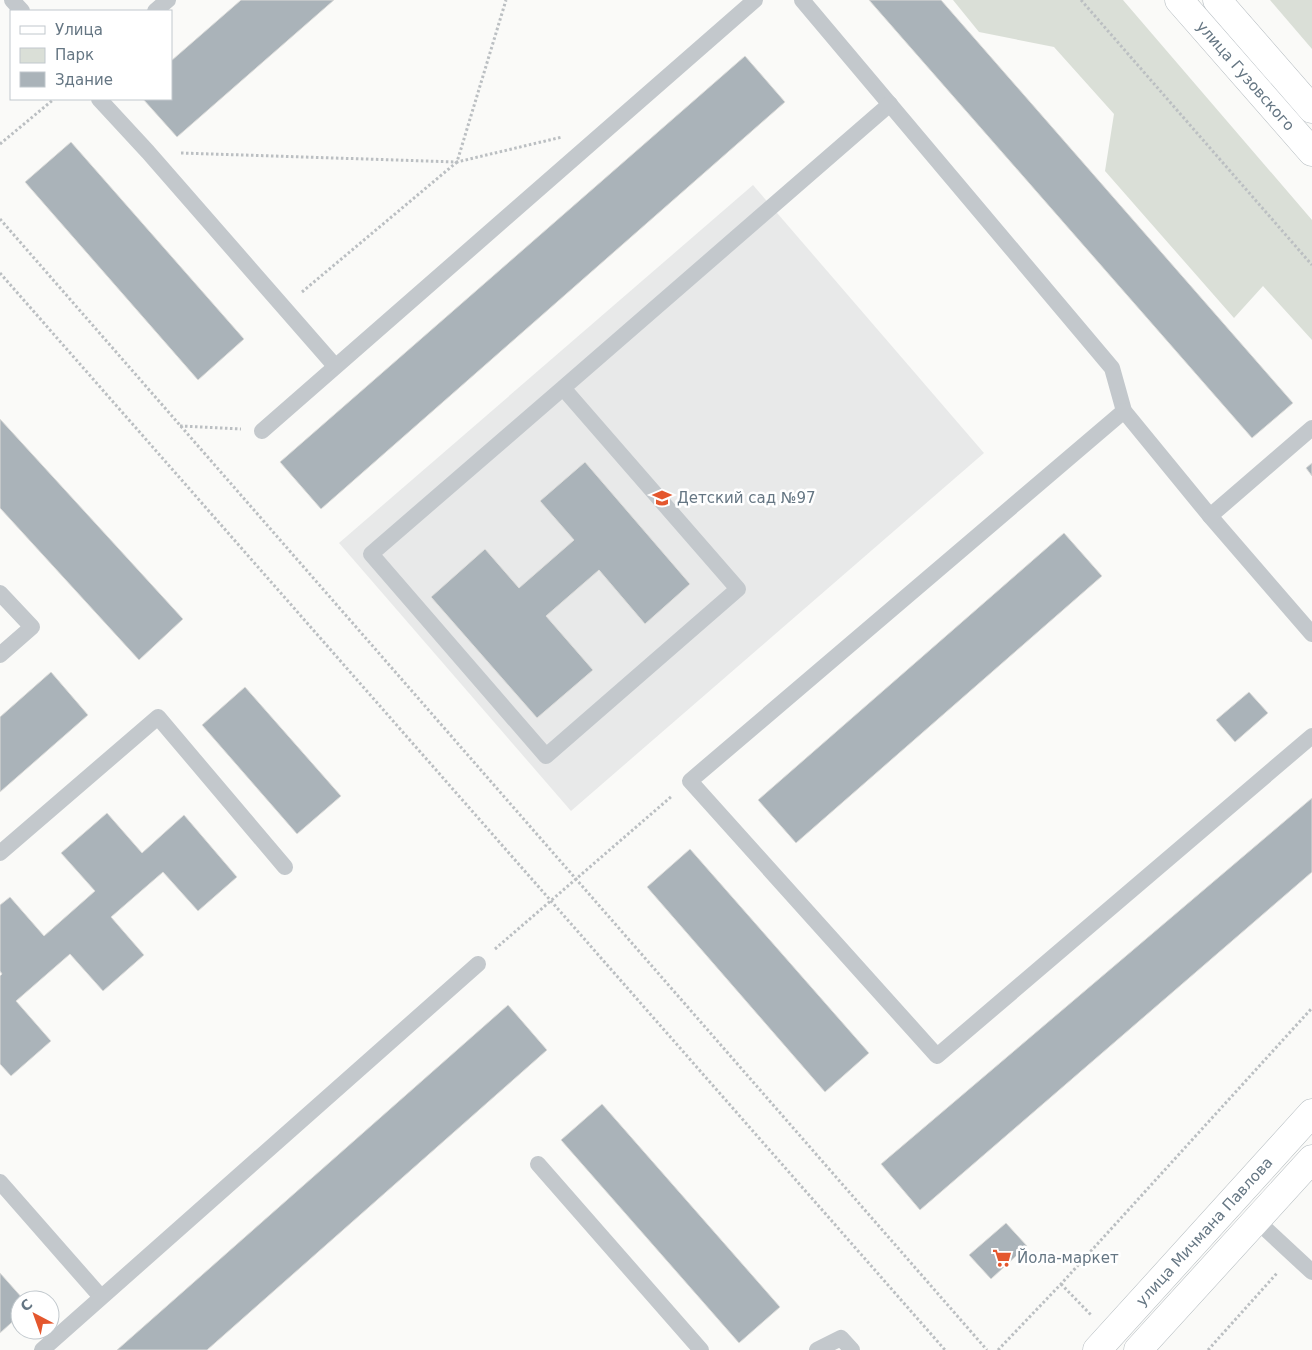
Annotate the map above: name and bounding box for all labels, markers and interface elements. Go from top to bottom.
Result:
legend [10,10,172,100]
street label: улица Гузовского [1193,17,1298,135]
text: Улица [55,21,103,39]
text: Парк [55,46,94,64]
text: Здание [55,71,113,89]
school or university icon: Детский сад №97 [651,487,673,509]
place label: Детский сад №97 [677,489,816,507]
street label: улица Мичмана Павлова [1132,1153,1277,1310]
supermarket icon: Йола-маркет [991,1247,1013,1269]
place label: Йола-маркет [1017,1248,1119,1267]
north arrow [10,1290,60,1340]
text: С [17,1296,36,1315]

